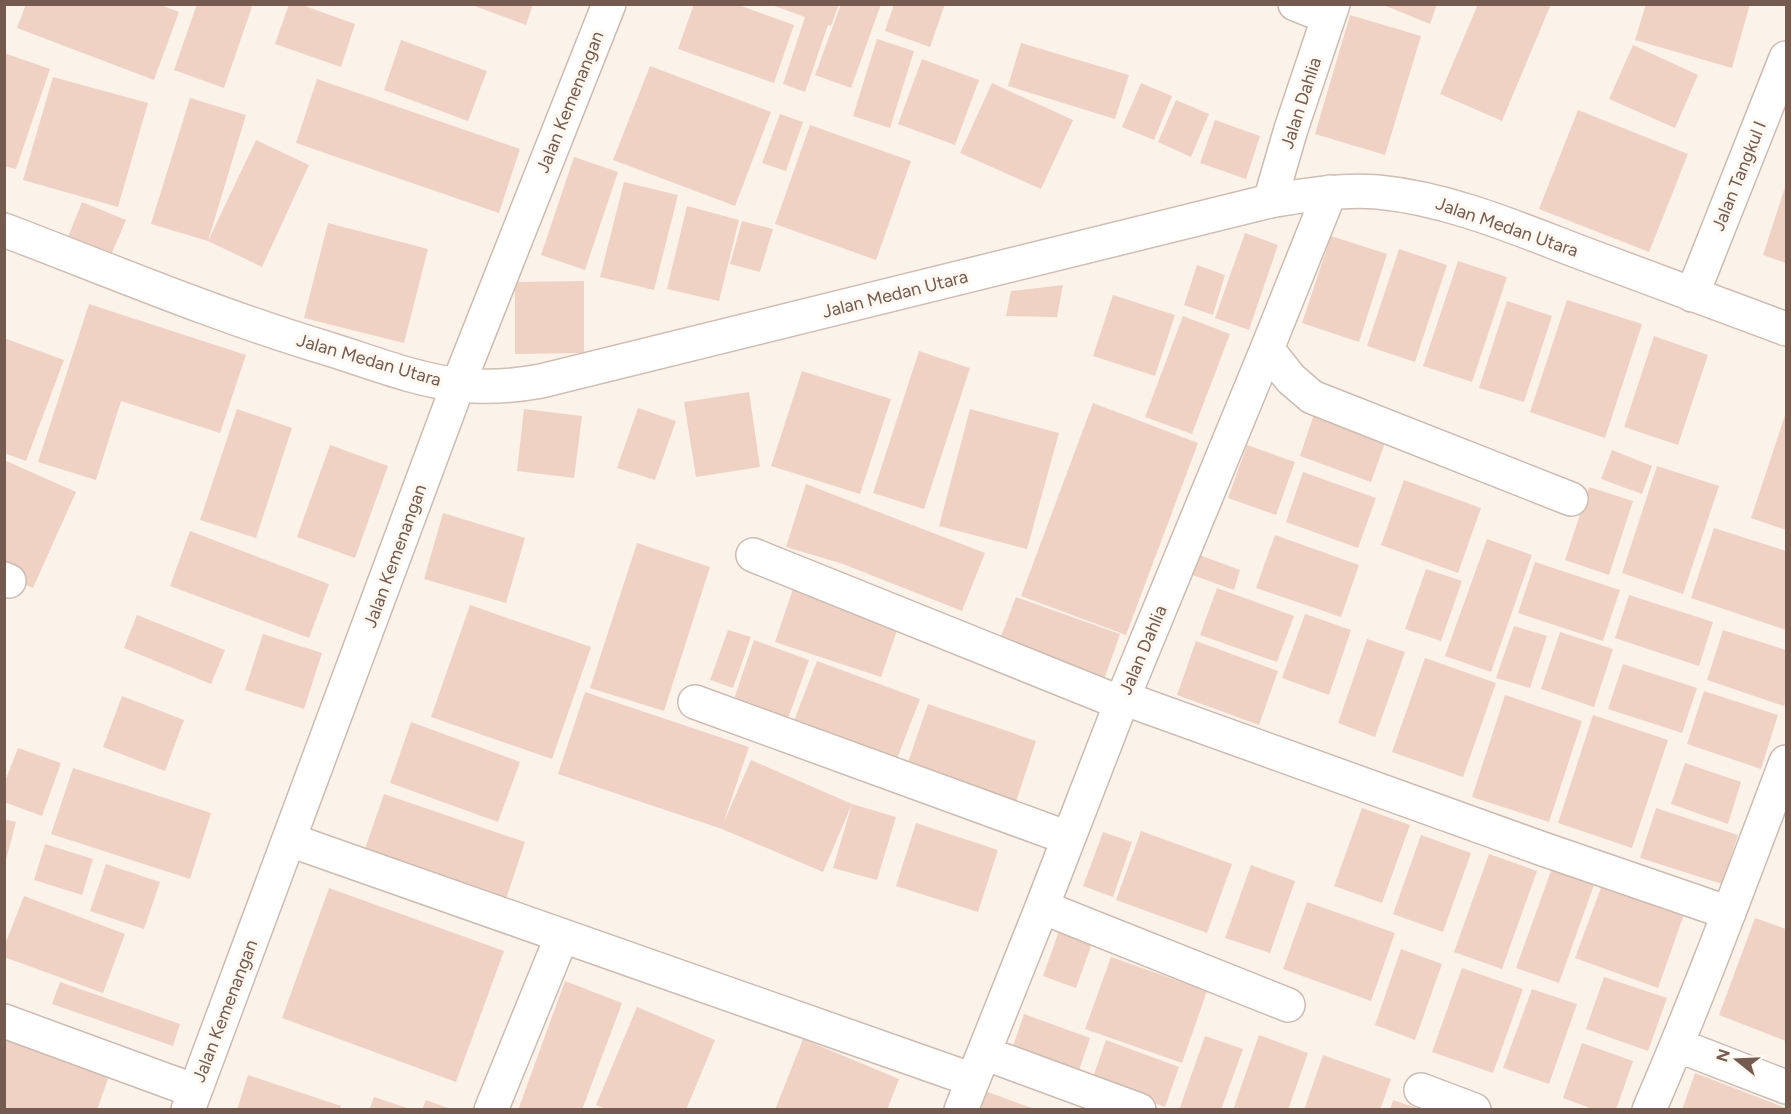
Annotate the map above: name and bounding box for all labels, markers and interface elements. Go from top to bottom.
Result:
street label: Jalan Kemenangan [532,28,608,176]
street label: Jalan Dahlia [1276,54,1326,152]
street label: Jalan Tangkul I [1707,118,1771,234]
street label: Jalan Medan Utara [1433,192,1581,262]
street label: Jalan Medan Utara [820,265,970,323]
street label: Jalan Medan Utara [294,329,444,391]
street label: Jalan Kemenangan [359,481,431,631]
street label: Jalan Dahlia [1114,602,1172,698]
street label: Jalan Kemenangan [188,937,262,1085]
north arrow [1707,1030,1767,1090]
text: N [1712,1047,1734,1064]

